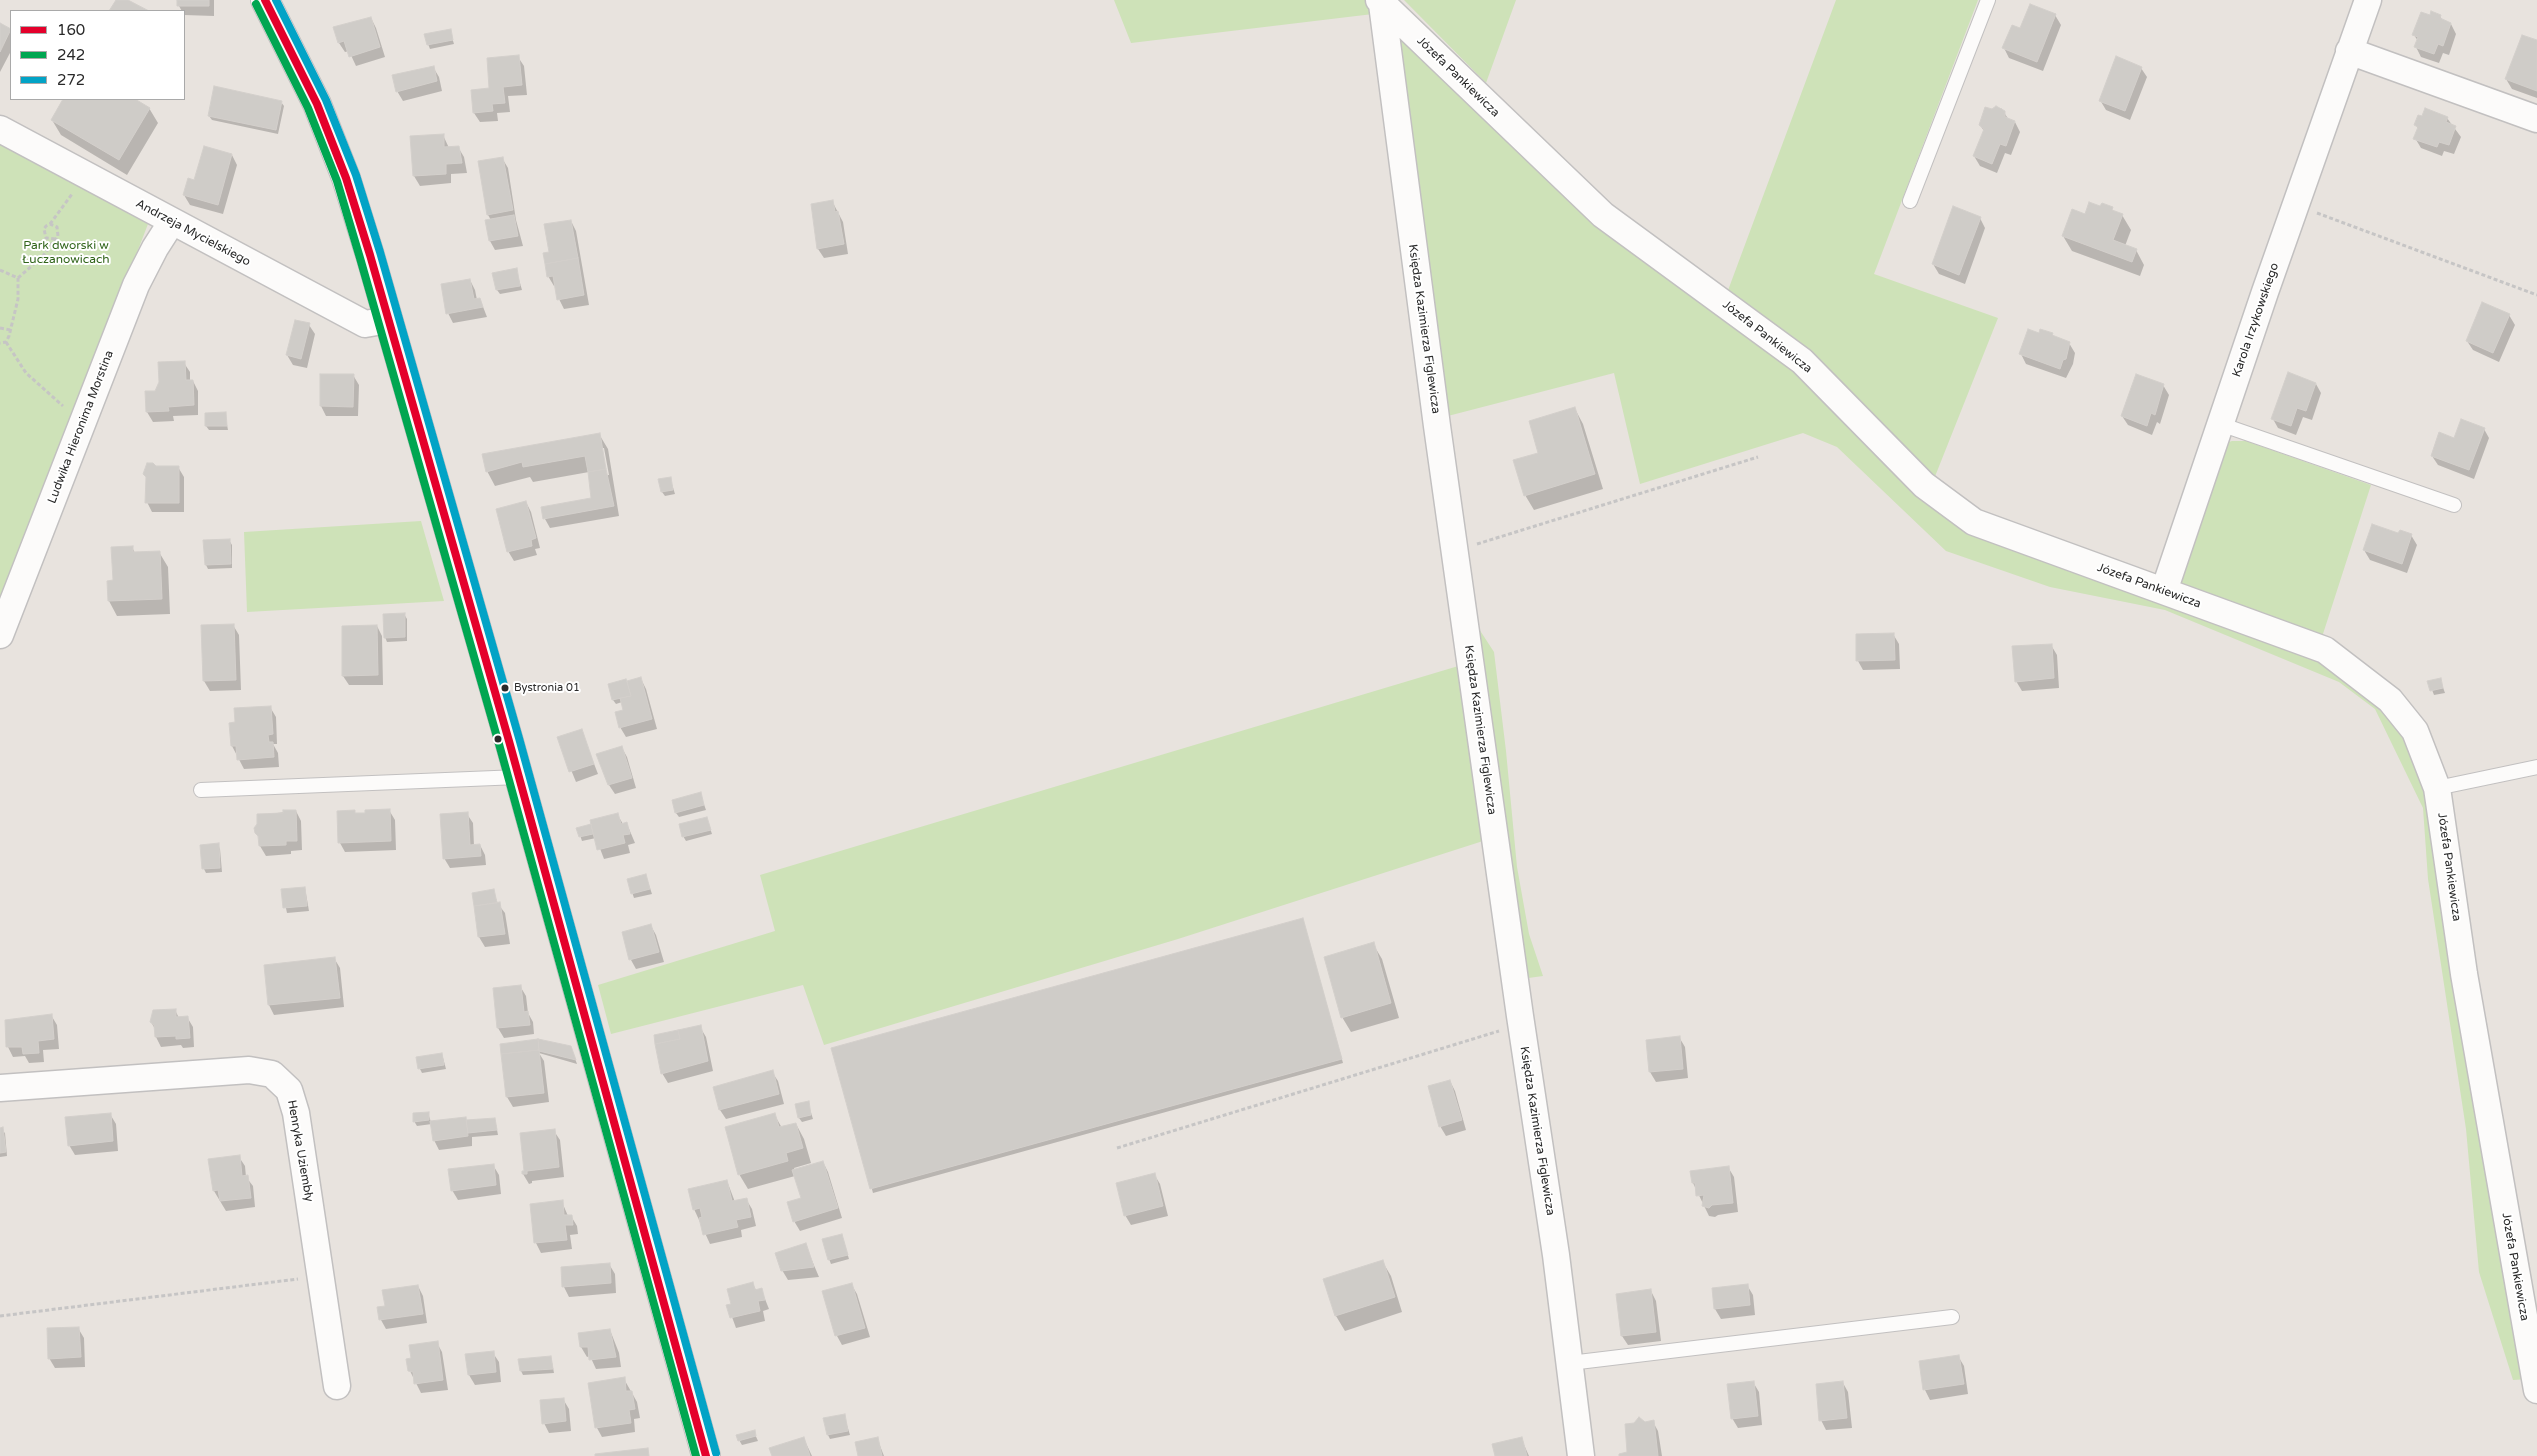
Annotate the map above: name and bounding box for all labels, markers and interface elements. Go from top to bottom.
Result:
legend [10,10,185,100]
text: 160 [57,21,85,39]
street label: Józefa Pankiewicza [1414,34,1502,120]
text: 242 [57,46,85,64]
text: 272 [57,71,85,89]
street label: Andrzeja Mycielskiego [133,197,253,269]
park label: Park dworski w Łuczanowicach [22,239,110,267]
street label: Księdza Kazimierza Figlewicza [1405,243,1443,415]
street label: Karola Irzykowskiego [2230,261,2282,379]
street label: Józefa Pankiewicza [1719,298,1815,376]
street label: Ludwika Hieronima Morstina [45,348,117,506]
street label: Józefa Pankiewicza [2095,560,2203,612]
street label: Księdza Kazimierza Figlewicza [1461,644,1499,816]
place label: Bystronia 01 [514,681,580,695]
marker: Bystronia 01 [500,683,510,693]
unlabelled marker [493,734,503,744]
street label: Józefa Pankiewicza [2434,812,2464,922]
street label: Księdza Kazimierza Figlewicza [1517,1045,1557,1217]
street label: Henryka Uziembły [284,1099,316,1203]
street label: Józefa Pankiewicza [2498,1212,2532,1322]

